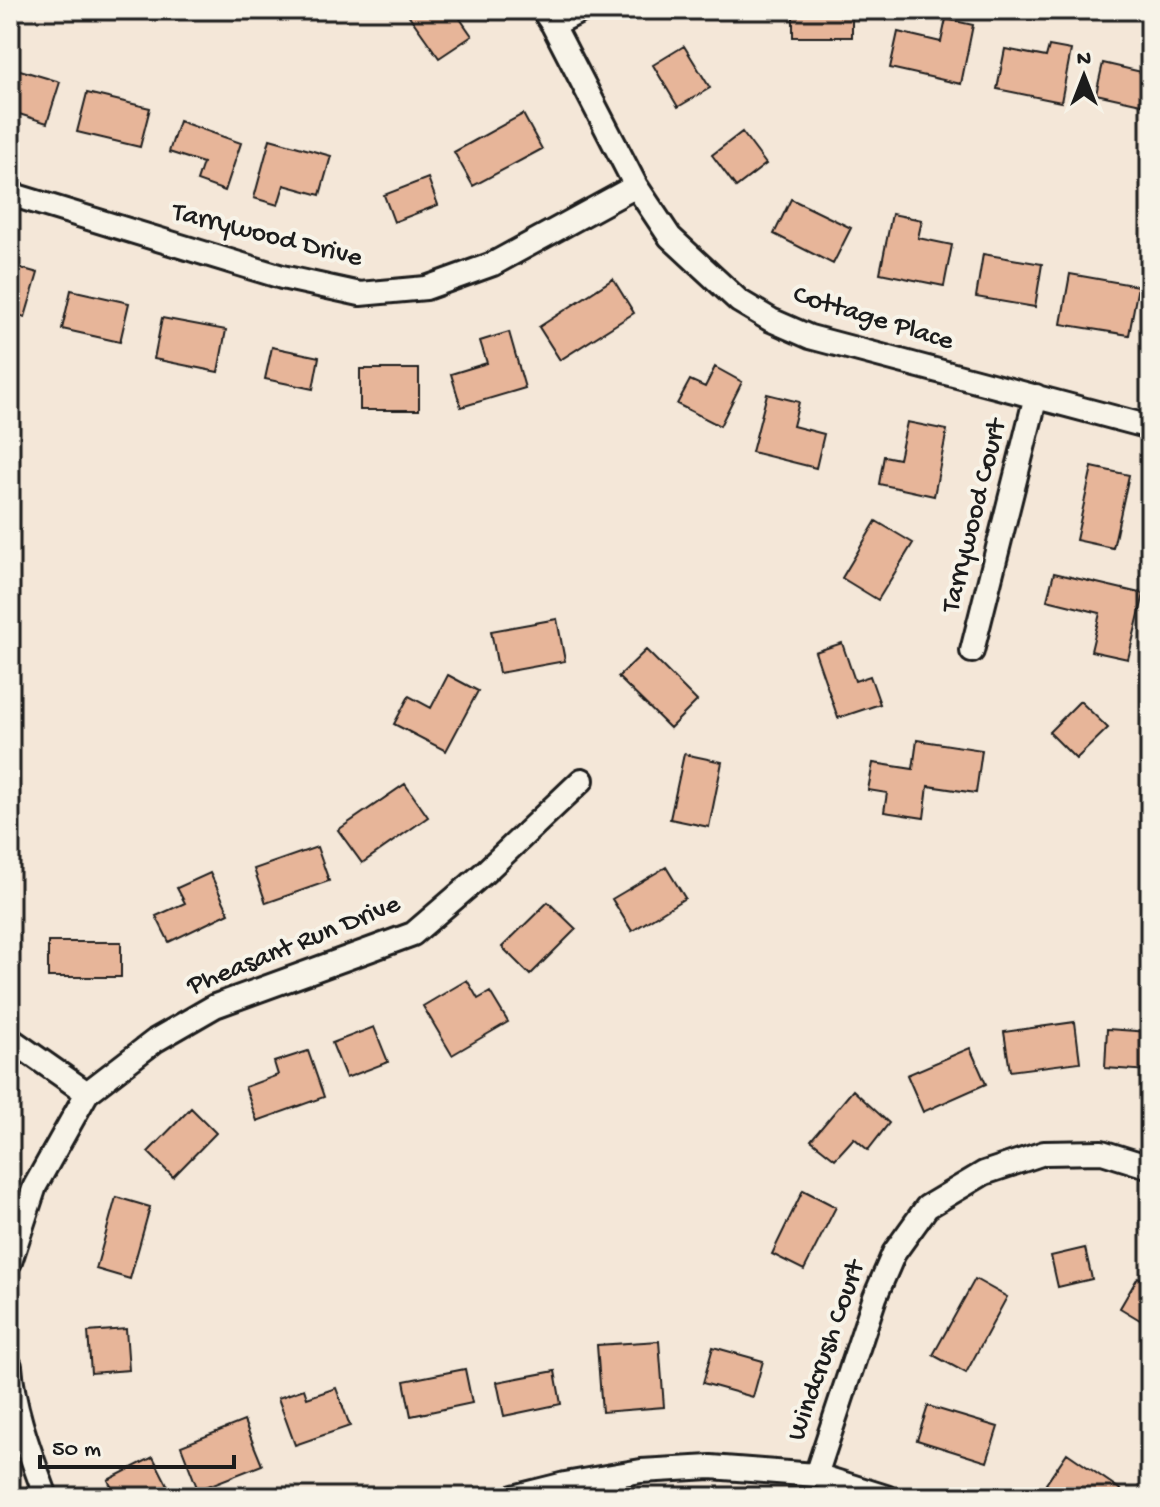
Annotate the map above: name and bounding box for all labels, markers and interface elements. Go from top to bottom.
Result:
north arrow [1044,36,1124,116]
text: N [1077,47,1091,73]
street label: Tarrywood Drive [167,196,366,276]
street label: Cottage Place [789,279,958,359]
street label: Tarrywood Court [935,414,1016,618]
street label: Pheasant Run Drive [182,888,406,1004]
street label: Windcrush Court [781,1254,874,1445]
scale bar [40,1419,234,1469]
text: 50 m [52,1436,101,1465]

